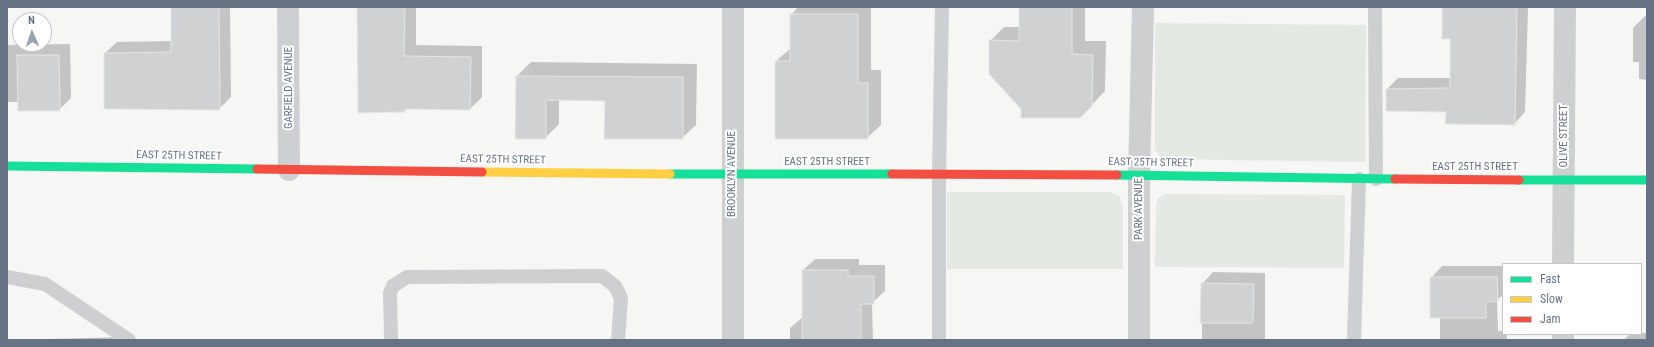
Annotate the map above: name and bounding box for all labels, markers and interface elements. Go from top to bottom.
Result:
north arrow [12,12,52,52]
text: N [28,14,35,27]
street label: GARFIELD AVENUE [282,47,296,129]
street label: OLIVE STREET [1557,105,1571,167]
street label: BROOKLYN AVENUE [725,131,739,217]
street label: EAST 25TH STREET [136,149,222,163]
street label: EAST 25TH STREET [460,153,546,167]
street label: EAST 25TH STREET [784,155,870,169]
street label: EAST 25TH STREET [1108,156,1194,170]
street label: EAST 25TH STREET [1432,160,1518,174]
street label: PARK AVENUE [1132,178,1146,240]
legend [1502,263,1642,335]
text: Fast [1540,272,1560,286]
text: Slow [1540,292,1563,306]
text: Jam [1540,312,1561,326]

